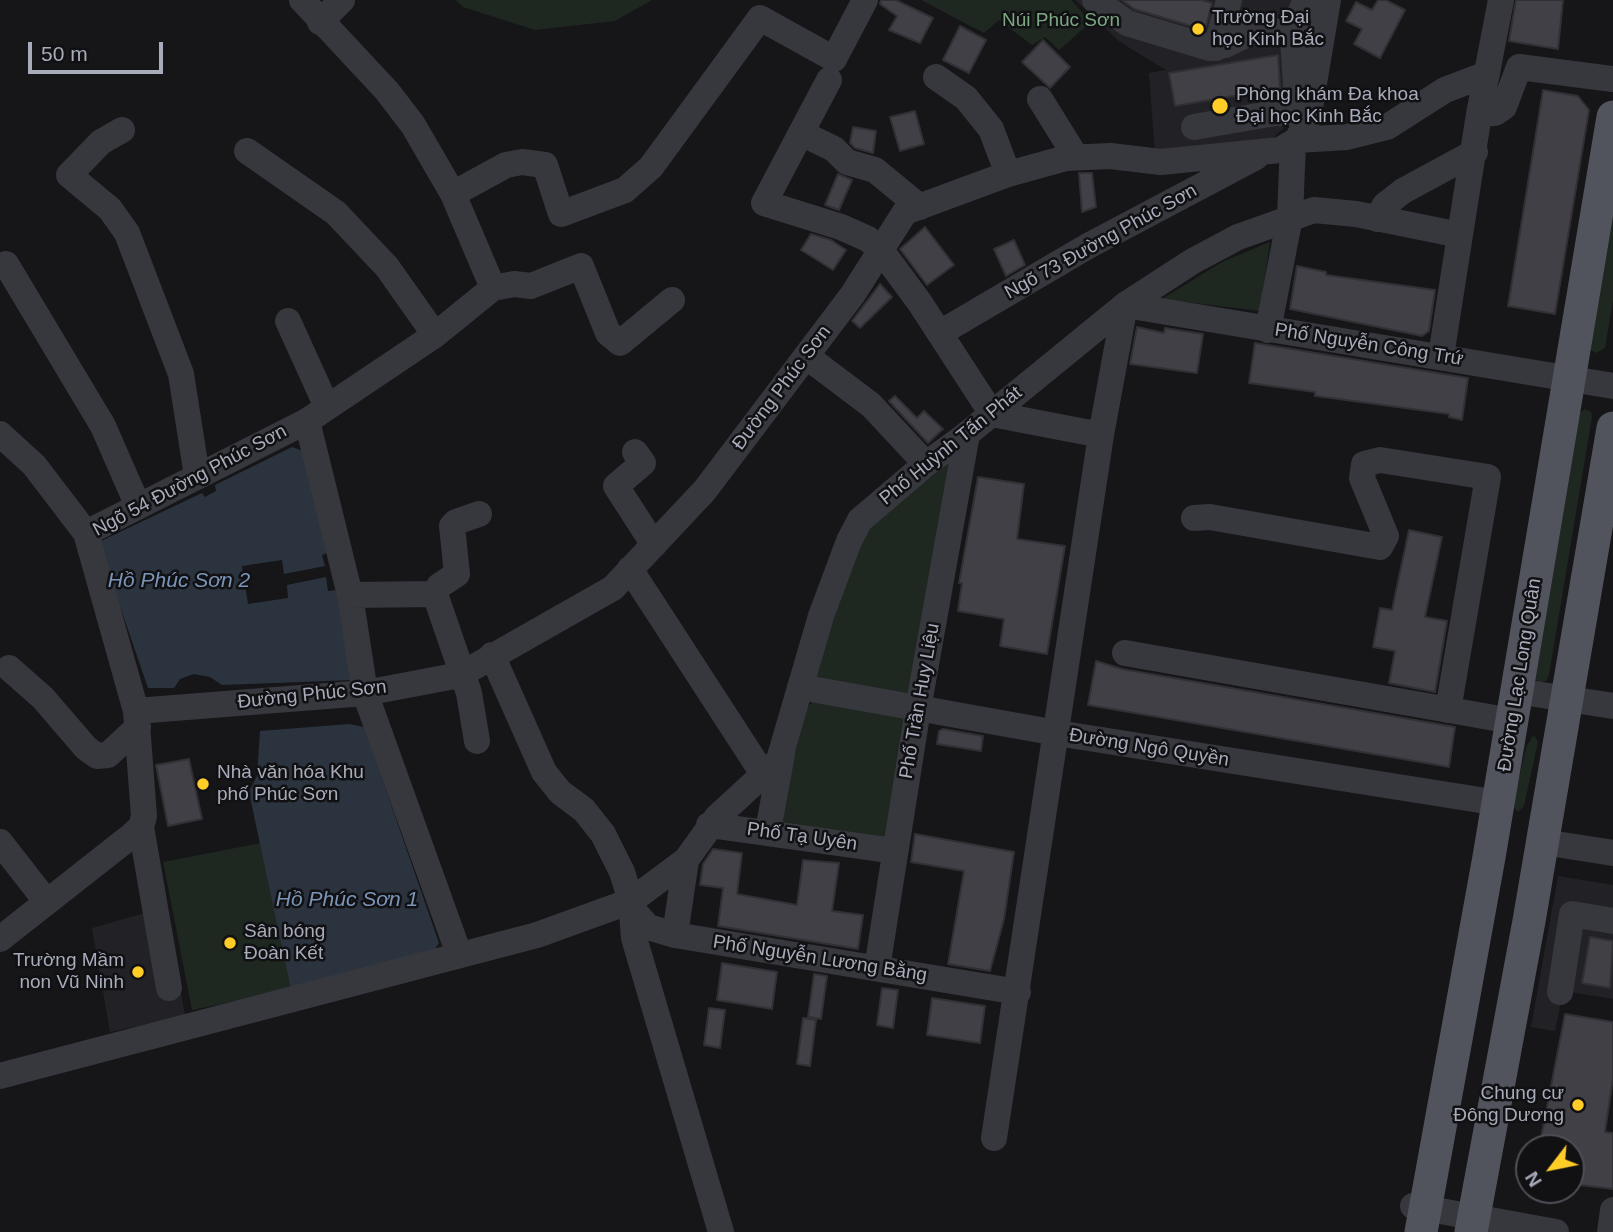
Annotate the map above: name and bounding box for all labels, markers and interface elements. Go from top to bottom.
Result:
place label: Trường Đại học Kinh Bắc [1212,7,1324,51]
park label: Núi Phúc Sơn [1002,10,1120,32]
marker: Trường Đại học Kinh Bắc [1190,21,1206,37]
scale bar [32,28,166,72]
text: 50 m [41,42,88,65]
place label: Phòng khám Đa khoa Đại học Kinh Bắc [1236,84,1419,128]
marker: Phòng khám Đa khoa Đại học Kinh Bắc [1210,96,1230,116]
street label: Ngõ 73 Đường Phúc Sơn [1001,180,1201,304]
street label: Phố Nguyễn Công Trứ [1273,319,1465,371]
street label: Đường Phúc Sơn [728,321,836,455]
street label: Phố Huỳnh Tấn Phát [875,382,1027,510]
street label: Ngõ 54 Đường Phúc Sơn [89,420,291,542]
water label: Hồ Phúc Sơn 2 [108,568,250,594]
street label: Đường Lạc Long Quân [1493,577,1547,773]
street label: Phố Trần Huy Liệu [895,621,945,781]
street label: Đường Phúc Sơn [236,676,388,714]
street label: Đường Ngô Quyền [1067,724,1231,772]
place label: Nhà văn hóa Khu phố Phúc Sơn [217,762,364,806]
marker: Nhà văn hóa Khu phố Phúc Sơn [195,776,211,792]
street label: Phố Tạ Uyên [746,818,858,856]
water label: Hồ Phúc Sơn 1 [276,887,418,913]
place label: Sân bóng Đoàn Kết [244,921,325,965]
street label: Phố Nguyễn Lương Bằng [711,931,929,987]
marker: Sân bóng Đoàn Kết [222,935,238,951]
place label: Trường Mầm non Vũ Ninh [13,950,124,994]
marker: Trường Mầm non Vũ Ninh [130,964,146,980]
place label: Chung cư Đông Dương [1453,1083,1564,1127]
marker: Chung cư Đông Dương [1570,1097,1586,1113]
north arrow [1515,1134,1585,1204]
text: N [1521,1168,1546,1191]

